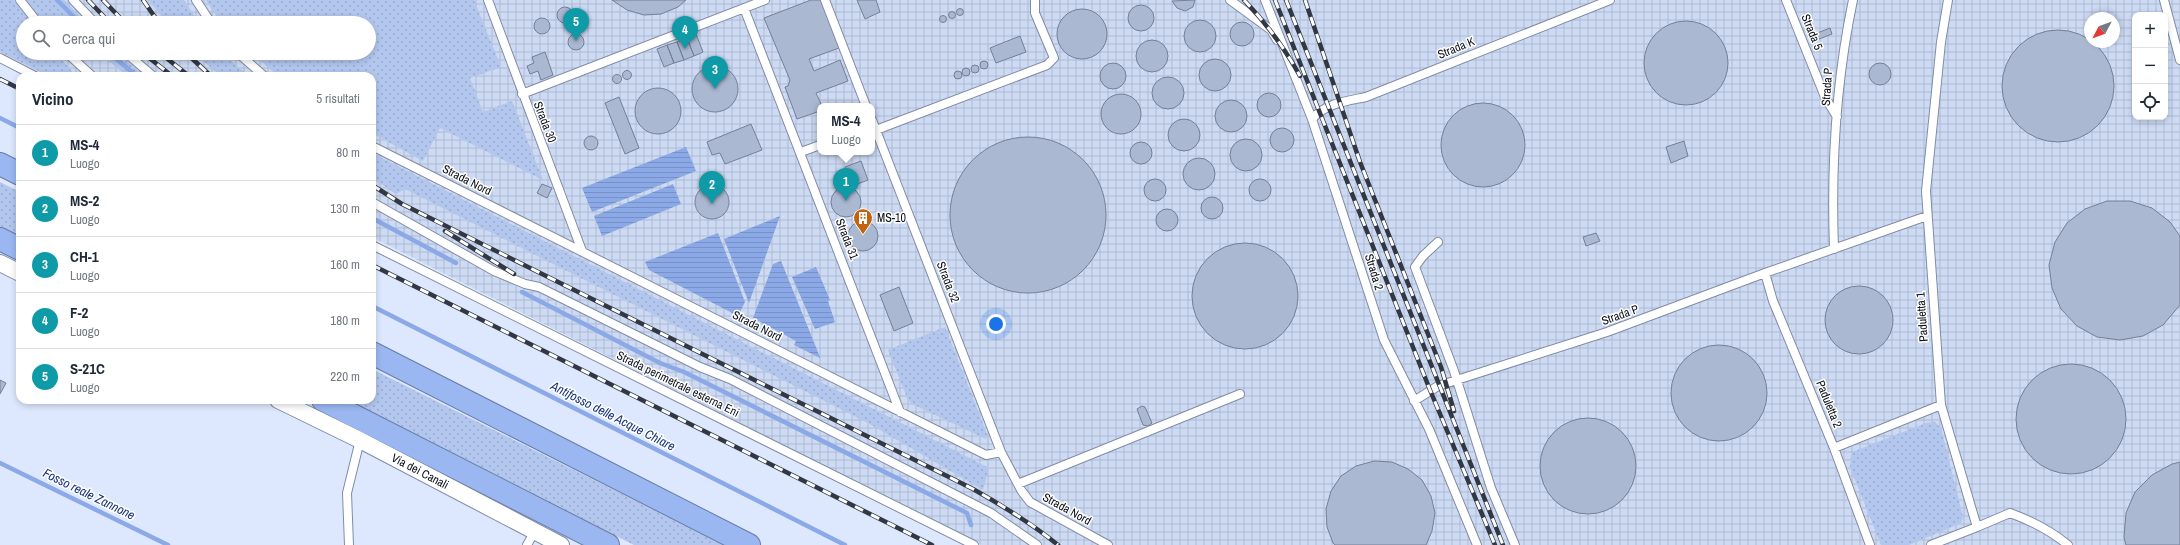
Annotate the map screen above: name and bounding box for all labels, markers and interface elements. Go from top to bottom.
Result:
pin: 5 [563,8,589,41]
street label: Strada 5 [1798,12,1827,53]
north arrow [2084,12,2120,48]
map controls [2132,12,2168,120]
button: + [2132,12,2168,48]
search box [16,16,376,60]
pin: 4 [672,16,698,49]
icon: search [30,27,52,49]
text: Cerca qui [62,28,115,49]
street label: Strada K [1435,33,1477,63]
button: − [2132,48,2168,84]
pin: 3 [702,56,728,89]
street label: Strada P [1818,67,1836,107]
button: locate [2132,84,2168,120]
text: Vicino [32,87,74,110]
text: 5 risultati [316,90,360,107]
street label: Strada 30 [530,99,560,145]
popup [817,103,875,155]
text: MS-4 [831,110,861,131]
text: Luogo [831,131,861,148]
text: MS-4 [70,134,99,155]
text: 1 [42,144,48,161]
text: 80 m [336,144,360,161]
text: Luogo [70,155,100,172]
street label: Strada Nord [440,161,494,199]
pin: 1 [833,168,859,201]
pin: 2 [699,171,725,204]
text: MS-2 [70,190,99,211]
text: 2 [42,200,48,217]
text: 130 m [330,200,360,217]
building icon: MS-10 [852,207,874,235]
place label: MS-10 [877,210,906,226]
text: Luogo [70,211,100,228]
street label: Strada 31 [832,216,862,262]
text: CH-1 [70,246,99,267]
street label: Strada 2 [1361,252,1387,292]
text: 3 [42,256,48,273]
text: 160 m [330,256,360,273]
street label: Strada 32 [933,259,963,305]
text: Luogo [70,267,100,284]
street label: Paduletta 1 [1912,291,1932,342]
street label: Strada P [1599,301,1641,329]
text: F-2 [70,302,88,323]
street label: Strada Nord [730,307,784,345]
text: 4 [42,312,48,329]
text: 180 m [330,312,360,329]
your location [986,314,1006,334]
text: Luogo [70,323,100,340]
street label: Strada perimetrale esterna Eni [614,347,742,421]
text: S-21C [70,358,105,379]
text: 5 [42,368,48,385]
text: 220 m [330,368,360,385]
water label: Antifosso delle Acque Chiare [547,377,678,455]
street label: Paduletta 2 [1812,378,1846,430]
text: Luogo [70,379,100,396]
street label: Via dei Canali [389,450,451,493]
water label: Fosso reale Zannone [40,464,138,524]
street label: Strada Nord [1040,489,1094,529]

